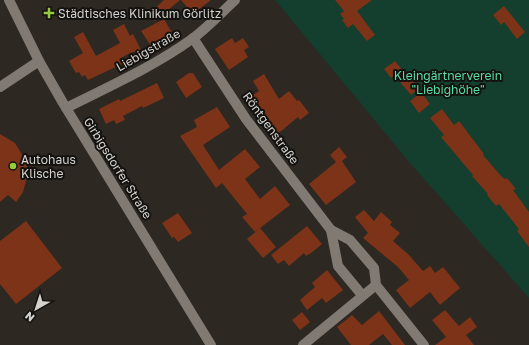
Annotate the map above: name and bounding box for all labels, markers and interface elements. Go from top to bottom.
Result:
place label: Städtisches Klinikum Görlitz [58,6,221,21]
marker: Städtisches Klinikum Görlitz [43,7,55,19]
street label: Liebigstraße [113,26,183,74]
park label: Kleingärtnerverein "Liebighöhe" [394,68,502,97]
street label: Röntgenstraße [240,89,302,167]
street label: Girbigsdorfer Straße [81,115,155,221]
place label: Autohaus Klische [21,152,76,181]
marker: Autohaus Klische [8,161,18,171]
north arrow [16,289,56,329]
text: N [22,309,37,325]

